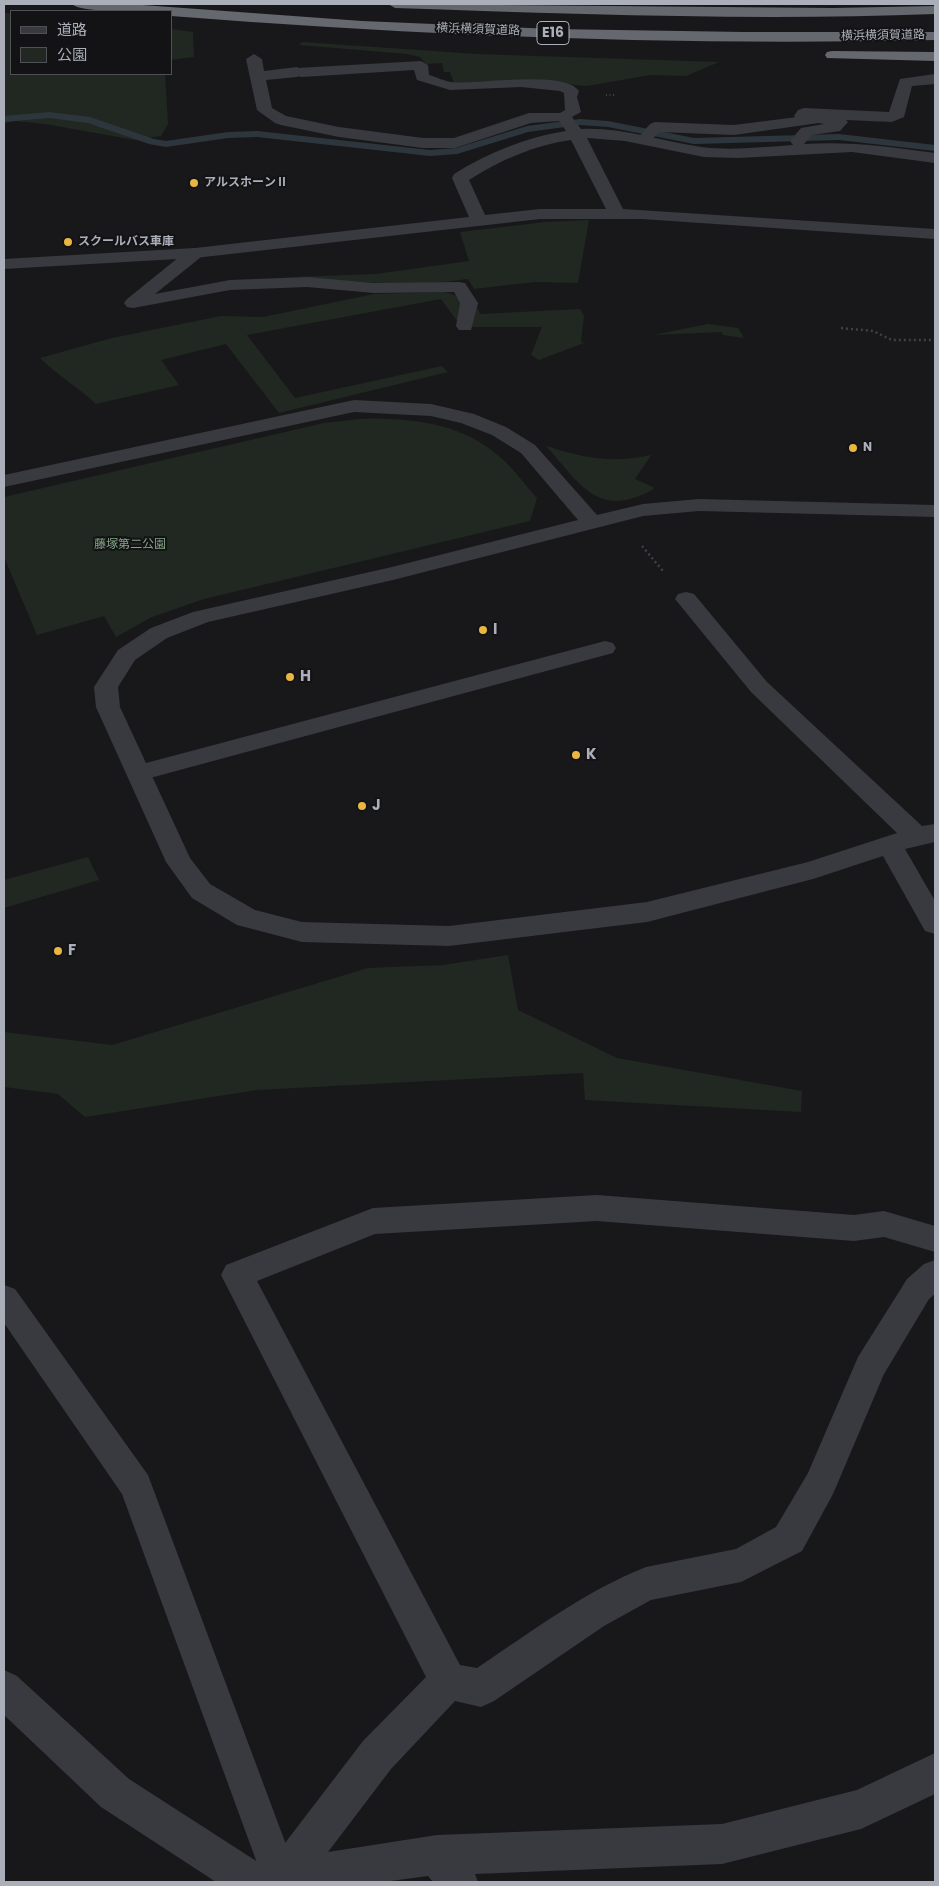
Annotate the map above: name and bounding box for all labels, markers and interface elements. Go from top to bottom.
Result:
legend [10,10,172,75]
text: 道路 [57,19,87,40]
street label: 横浜横須賀道路 [436,21,520,39]
road number: E16 [537,22,569,44]
street label: 横浜横須賀道路 [841,28,925,44]
text: 公園 [57,44,87,65]
place label: アルスホーンⅡ [204,176,288,190]
marker: アルスホーンⅡ [188,177,200,189]
place label: スクールバス車庫 [78,235,174,249]
marker: スクールバス車庫 [62,236,74,248]
place label: N [863,441,872,455]
marker: N [847,442,859,454]
park label: 藤塚第二公園 [94,538,166,552]
place label: I [493,621,497,639]
marker: I [477,624,489,636]
place label: H [300,668,311,686]
marker: H [284,671,296,683]
place label: K [586,746,596,764]
marker: K [570,749,582,761]
place label: J [372,797,381,815]
marker: J [356,800,368,812]
place label: F [68,942,76,960]
marker: F [52,945,64,957]

